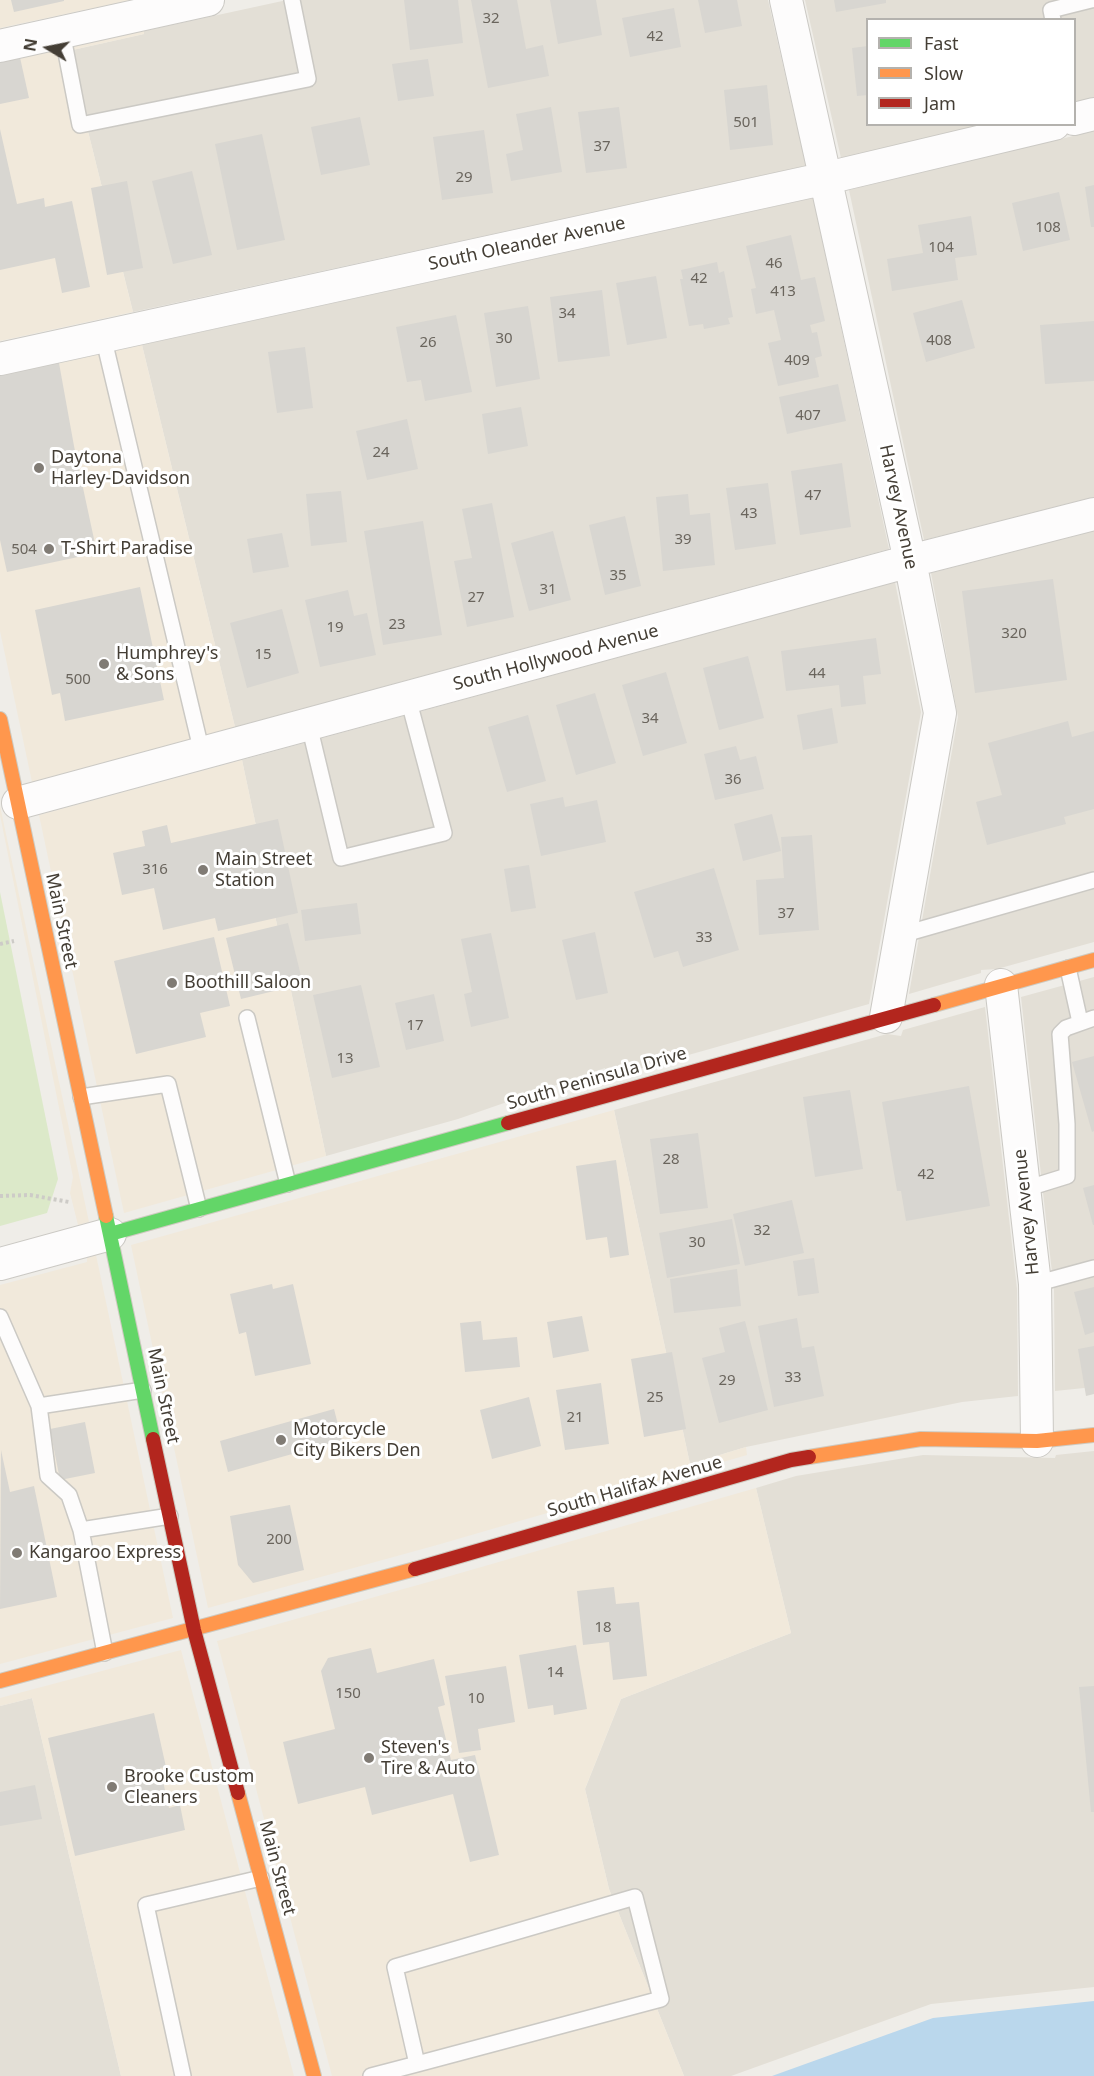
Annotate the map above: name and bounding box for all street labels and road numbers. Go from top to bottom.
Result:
street label: South Oleander Avenue [427,213,627,275]
street label: Harvey Avenue [874,443,922,571]
street label: South Hollywood Avenue [451,620,661,696]
street label: Main Street [40,871,82,971]
street label: South Peninsula Drive [505,1043,689,1115]
street label: Harvey Avenue [1010,1148,1044,1276]
street label: Main Street [142,1346,184,1446]
street label: South Halifax Avenue [545,1452,725,1522]
street label: Main Street [254,1818,300,1918]

